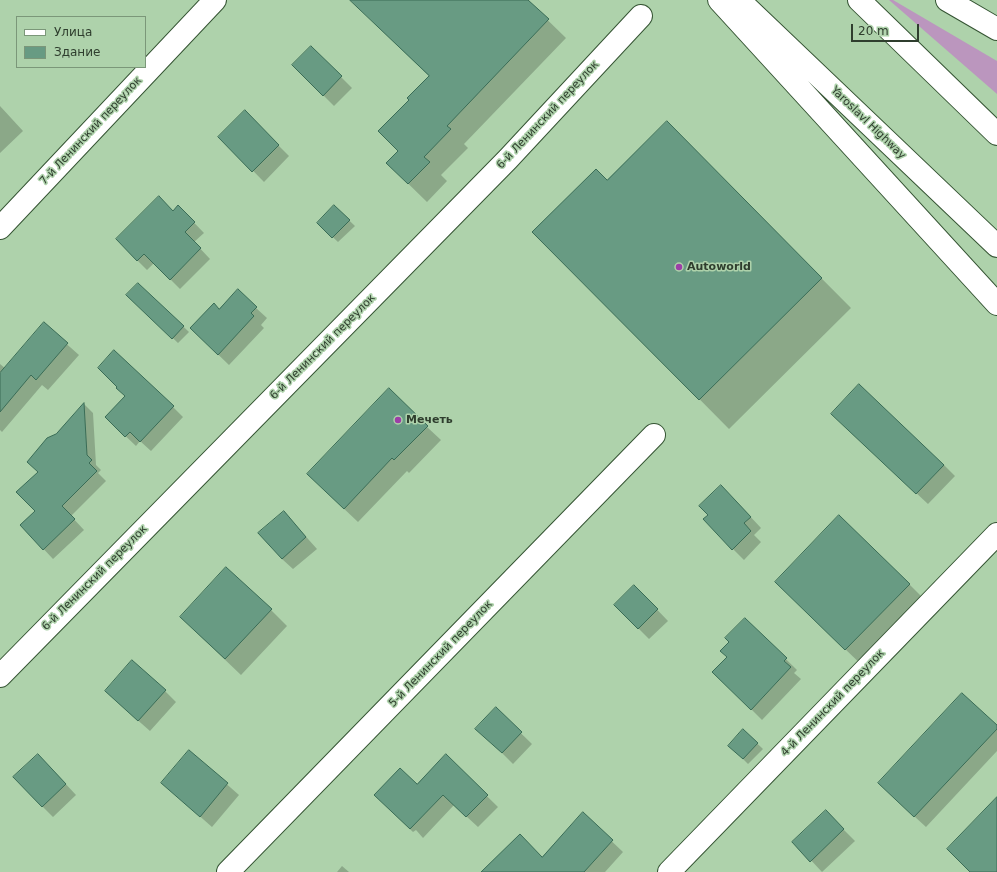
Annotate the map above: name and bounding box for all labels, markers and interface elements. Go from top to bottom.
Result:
legend [16,16,146,68]
scale bar [853,16,921,42]
text: 20 m [858,24,889,38]
text: Улица [54,25,92,39]
text: Здание [54,45,100,59]
street label: 6-й Ленинский переулок [494,58,602,172]
street label: 7-й Ленинский переулок [37,74,145,188]
street label: Yaroslavl Highway [828,84,908,162]
place label: Autoworld [687,260,751,274]
marker: Autoworld [674,262,684,272]
street label: 6-й Ленинский переулок [268,292,378,402]
place label: Мечеть [406,413,453,427]
marker: Мечеть [393,415,403,425]
street label: 6-й Ленинский переулок [40,523,150,633]
street label: 5-й Ленинский переулок [386,598,496,710]
street label: 4-й Ленинский переулок [778,647,888,759]

